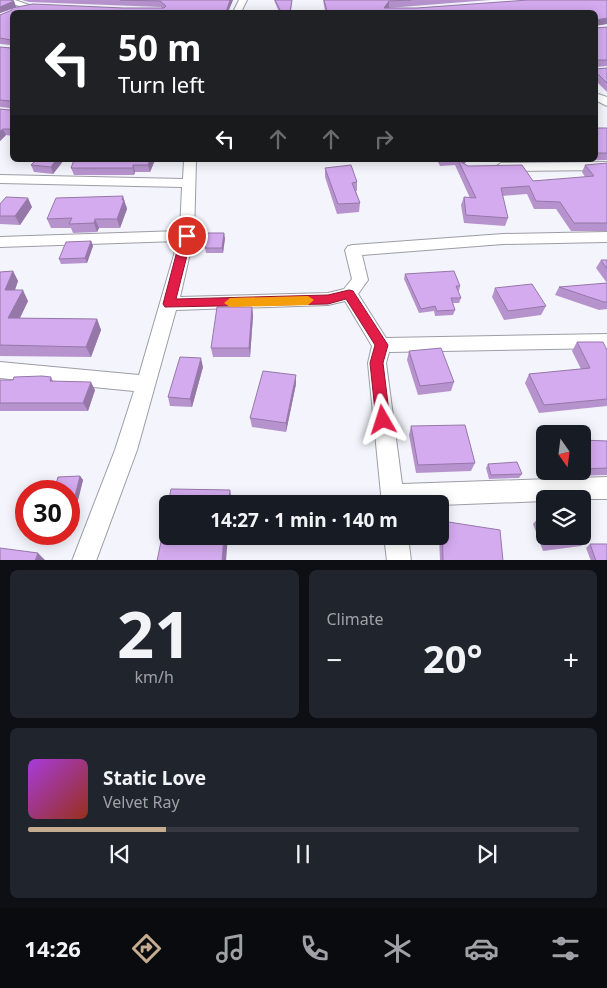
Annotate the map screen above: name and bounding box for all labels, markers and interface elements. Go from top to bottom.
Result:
text: 50 m [118,24,201,71]
icon: left [35,30,100,95]
text: Turn left [118,69,205,99]
icon: left [211,125,239,153]
icon: ahead [264,125,292,153]
icon: ahead [317,125,345,153]
icon: right [370,125,398,153]
pin [166,215,208,257]
icon: arrive [173,222,201,250]
position arrow [356,393,408,445]
north arrow [536,425,591,480]
map controls [536,425,591,545]
speed limit sign: 30 [15,480,80,545]
button: layers [536,490,591,545]
text: 14:27 · 1 min · 140 m [210,507,398,533]
text: 21 [117,589,191,677]
text: Climate [327,608,384,630]
text: 20° [423,632,483,684]
text: − [327,640,343,678]
text: + [563,640,579,678]
text: km/h [135,666,174,688]
text: Static Love [103,765,206,791]
text: Velvet Ray [103,791,180,813]
icon: previous [106,840,134,868]
icon: pause [289,840,317,868]
icon: next [473,840,501,868]
icon: directions [129,931,164,966]
icon: music [213,931,248,966]
icon: phone [297,931,332,966]
icon: climate [380,931,415,966]
icon: car [464,931,499,966]
icon: filters [548,931,583,966]
text: 14:26 [24,933,81,963]

